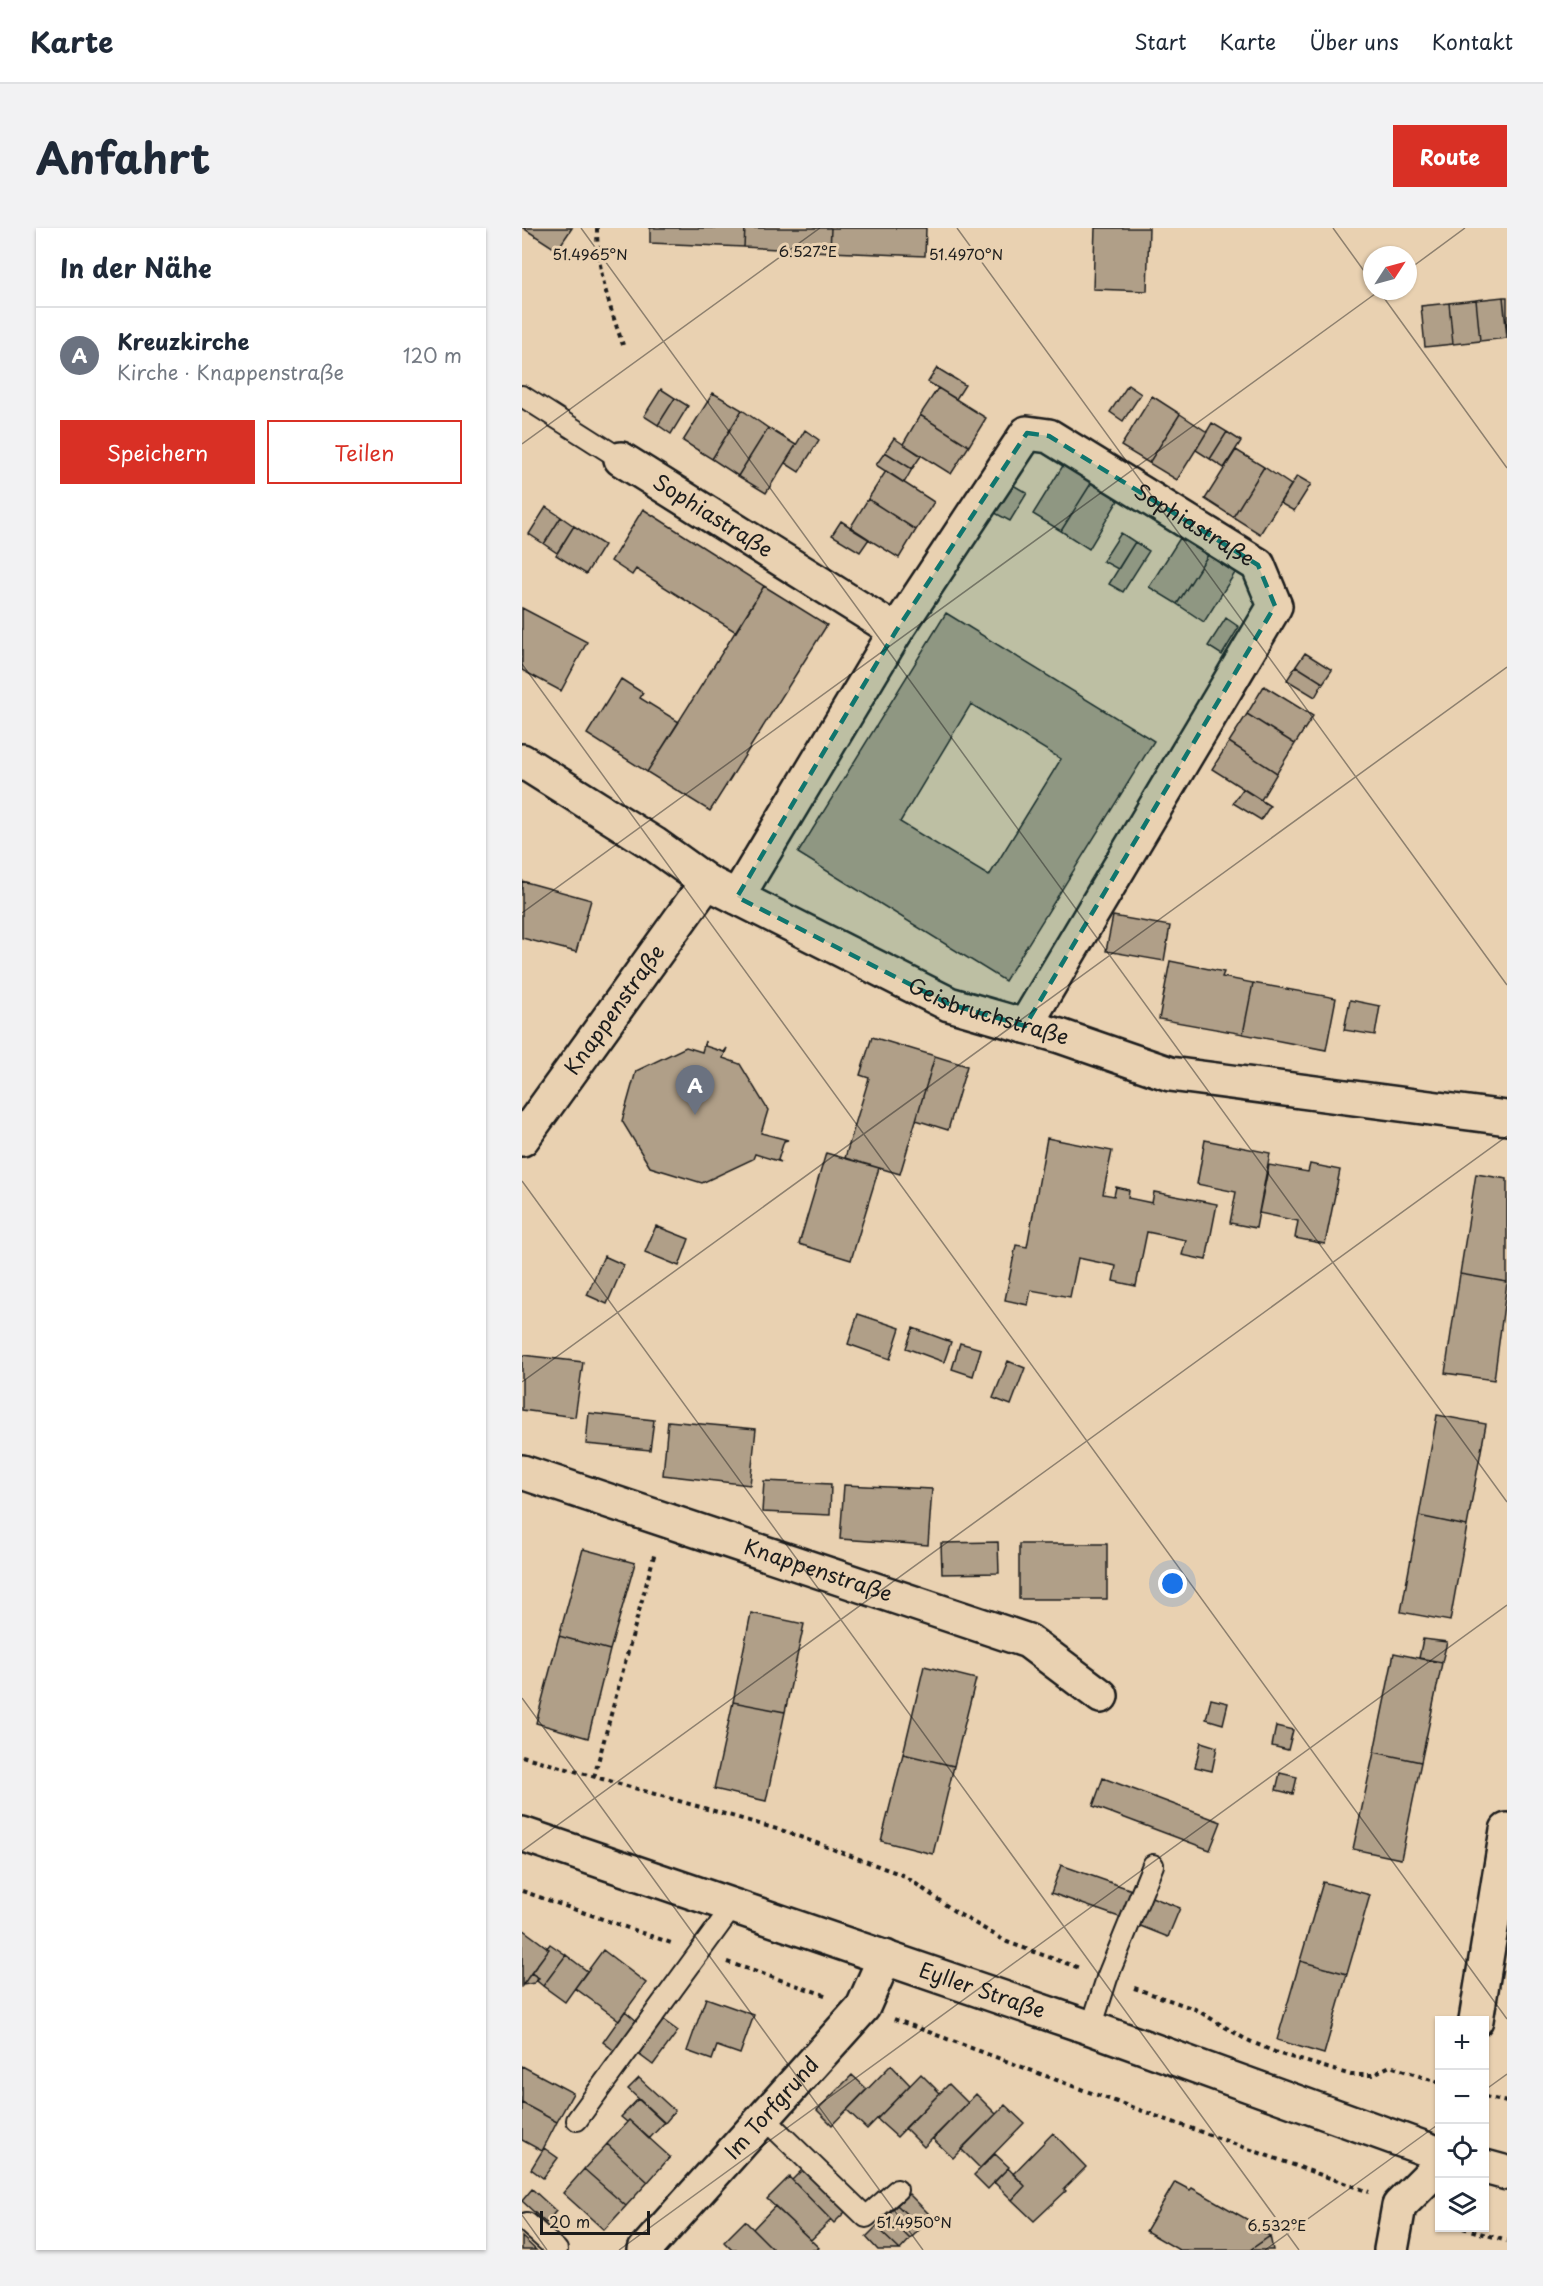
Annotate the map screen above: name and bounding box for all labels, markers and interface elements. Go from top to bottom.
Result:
text: Karte [30,20,113,63]
text: Start [1134,25,1186,57]
text: Karte [1219,25,1276,57]
text: Über uns [1309,25,1399,57]
text: Kontakt [1432,25,1513,57]
text: Anfahrt [36,125,210,188]
button: Route [1393,125,1507,187]
text: 6.527°E [779,239,837,262]
text: 51.4965°N [552,242,628,265]
text: 51.4970°N [929,242,1003,265]
north arrow [1363,246,1417,300]
text: In der Nähe [60,248,212,287]
text: Kreuzkirche [117,324,249,357]
text: A [72,340,87,370]
text: 120 m [403,340,462,370]
text: Kirche · Knappenstraße [117,357,344,387]
button: Speichern [60,420,255,484]
button: Teilen [267,420,462,484]
street label: Sophiastraße [647,465,780,564]
street label: Sophiastraße [1129,474,1262,573]
street label: Knappenstraße [555,937,671,1081]
street label: Geisbruchstraße [903,968,1074,1052]
pin: A [676,1066,714,1115]
street label: Knappenstraße [740,1529,897,1609]
your location [1158,1569,1187,1598]
street label: Eyller Straße [915,1953,1050,2025]
map controls [1435,2016,1489,2232]
button: + [1435,2016,1489,2070]
street label: Im Torfgrund [716,2049,825,2166]
button: − [1435,2070,1489,2124]
button: locate [1435,2124,1489,2178]
button: layers [1435,2178,1489,2232]
scale bar [540,2208,650,2236]
text: 20 m [549,2209,590,2233]
text: 51.4950°N [876,2210,952,2233]
text: 6.532°E [1247,2213,1307,2236]

